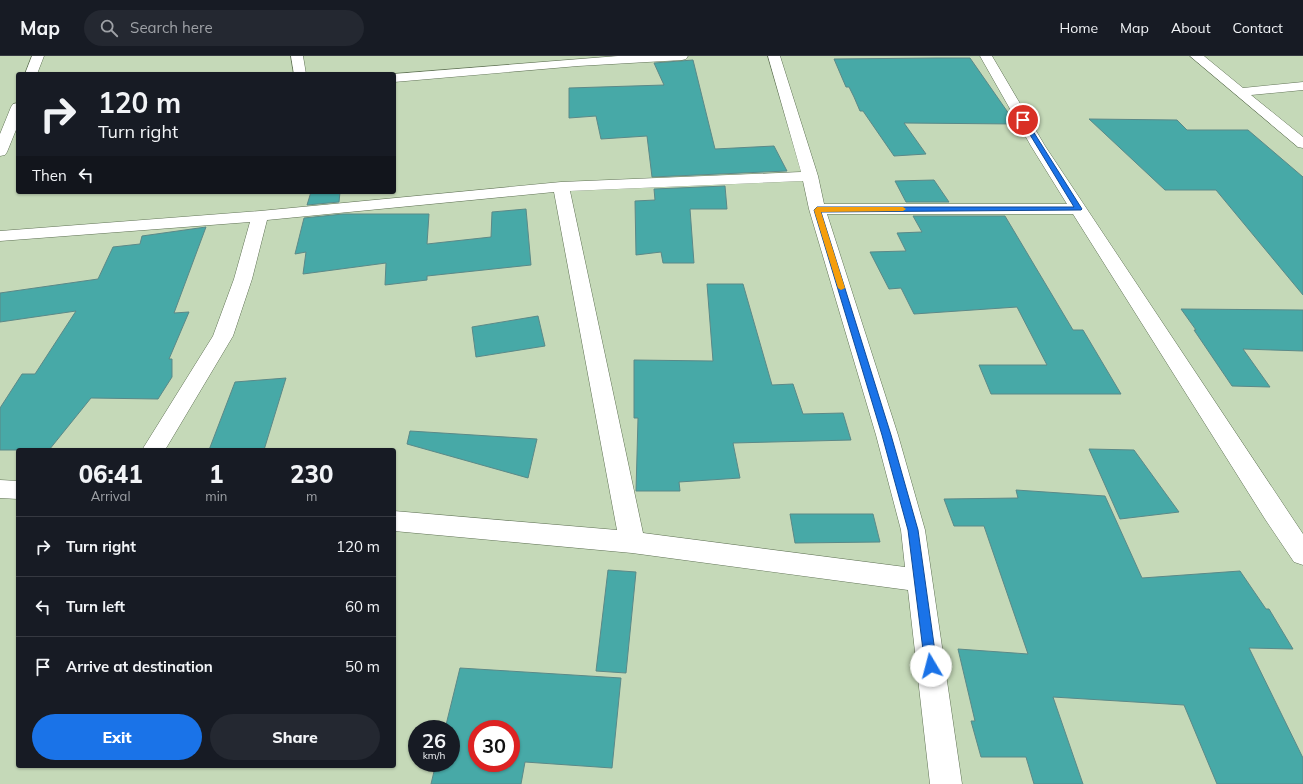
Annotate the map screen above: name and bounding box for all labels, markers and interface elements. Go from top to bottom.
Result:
search box [84,10,364,46]
text: Map [20,16,60,40]
icon: search [98,17,120,39]
text: Search here [130,18,213,37]
text: Home [1059,19,1098,37]
text: Map [1120,19,1149,37]
text: About [1171,19,1211,37]
text: Contact [1233,19,1283,37]
text: 120 m [98,85,181,120]
icon: right [32,88,84,140]
pin [1006,103,1040,137]
icon: arrive [1012,109,1034,131]
text: Turn right [98,120,178,143]
icon: left [75,164,97,186]
text: Then [32,166,67,185]
text: 06:41 [79,459,143,489]
text: 1 [209,459,224,489]
text: 230 [290,459,333,489]
text: Arrival [91,488,131,504]
text: min [205,488,227,504]
text: m [306,488,317,504]
icon: right [32,536,54,558]
text: Turn right [66,537,136,556]
text: 120 m [336,537,380,556]
icon: left [32,596,54,618]
text: Turn left [66,597,125,616]
text: 60 m [345,597,380,616]
position arrow [910,645,952,687]
icon: arrive [32,656,54,678]
text: Arrive at destination [66,657,213,676]
text: 50 m [345,657,380,676]
button: Exit [32,714,202,760]
button: Share [210,714,380,760]
speed limit sign: 30 [468,720,520,772]
text: 26 [422,728,446,753]
text: km/h [423,749,445,762]

